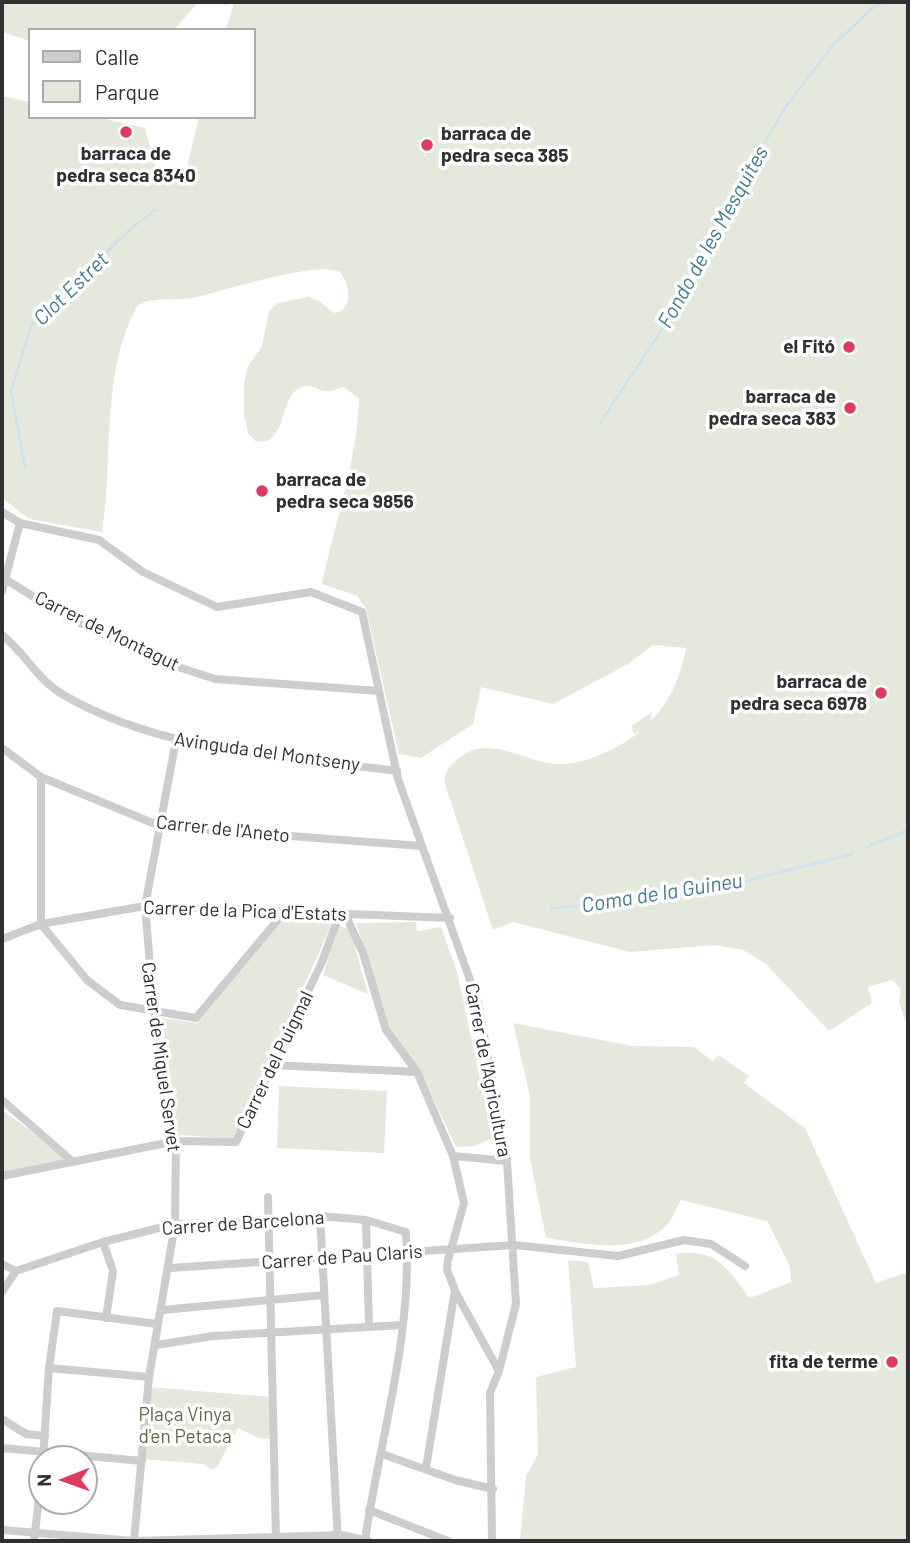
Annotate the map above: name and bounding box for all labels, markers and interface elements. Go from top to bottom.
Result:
legend [28,28,256,119]
text: Calle [95,44,139,69]
text: Parque [95,79,160,104]
place label: barraca de pedra seca 385 [441,123,569,167]
marker: barraca de pedra seca 8340 [118,124,134,140]
marker: barraca de pedra seca 385 [419,137,435,153]
water label: Fondo de les Mesquites [652,142,774,332]
place label: barraca de pedra seca 8340 [56,143,196,187]
water label: Clot Estret [28,247,114,331]
place label: el Fitó [783,336,835,358]
marker: el Fitó [841,339,857,355]
place label: barraca de pedra seca 383 [708,386,836,430]
marker: barraca de pedra seca 383 [842,400,858,416]
place label: barraca de pedra seca 9856 [276,469,414,513]
marker: barraca de pedra seca 9856 [254,483,270,499]
street label: Carrer de Montagut [31,586,183,676]
place label: barraca de pedra seca 6978 [730,671,867,715]
marker: barraca de pedra seca 6978 [873,685,889,701]
street label: Avinguda del Montseny [173,728,361,776]
street label: Carrer de l'Aneto [155,811,291,847]
water label: Coma de la Guineu [580,868,744,918]
street label: Carrer de la Pica d'Estats [143,896,347,926]
street label: Carrer de Miquel Servet [136,961,186,1153]
street label: Carrer de l'Agricultura [460,981,516,1159]
street label: Carrer del Puigmal [232,987,318,1133]
street label: Carrer de Barcelona [161,1206,325,1240]
street label: Carrer de Pau Claris [261,1240,423,1274]
place label: fita de terme [769,1351,878,1373]
marker: fita de terme [884,1354,900,1370]
park label: Plaça Vinya d'en Petaca [138,1404,232,1448]
north arrow [28,1445,98,1515]
text: N [32,1474,55,1487]

